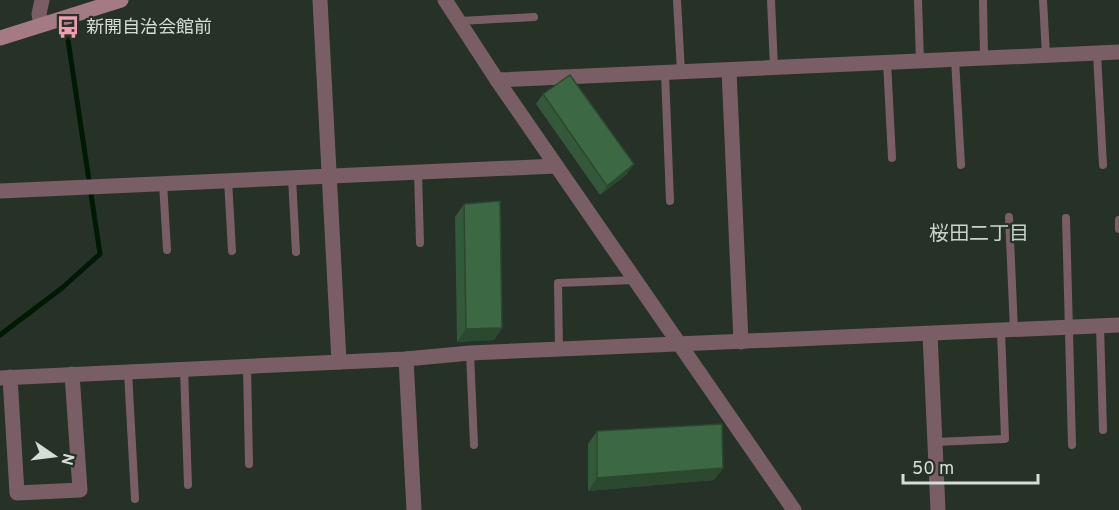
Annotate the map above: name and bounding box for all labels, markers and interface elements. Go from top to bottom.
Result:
bus stop icon: 新開自治会館前 [55,14,81,40]
place label: 新開自治会館前 [86,17,212,40]
district label: 桜田二丁目 [929,222,1029,248]
north arrow [24,426,84,486]
scale bar [903,447,1038,485]
text: N [56,451,78,467]
text: 50 m [912,458,954,481]

